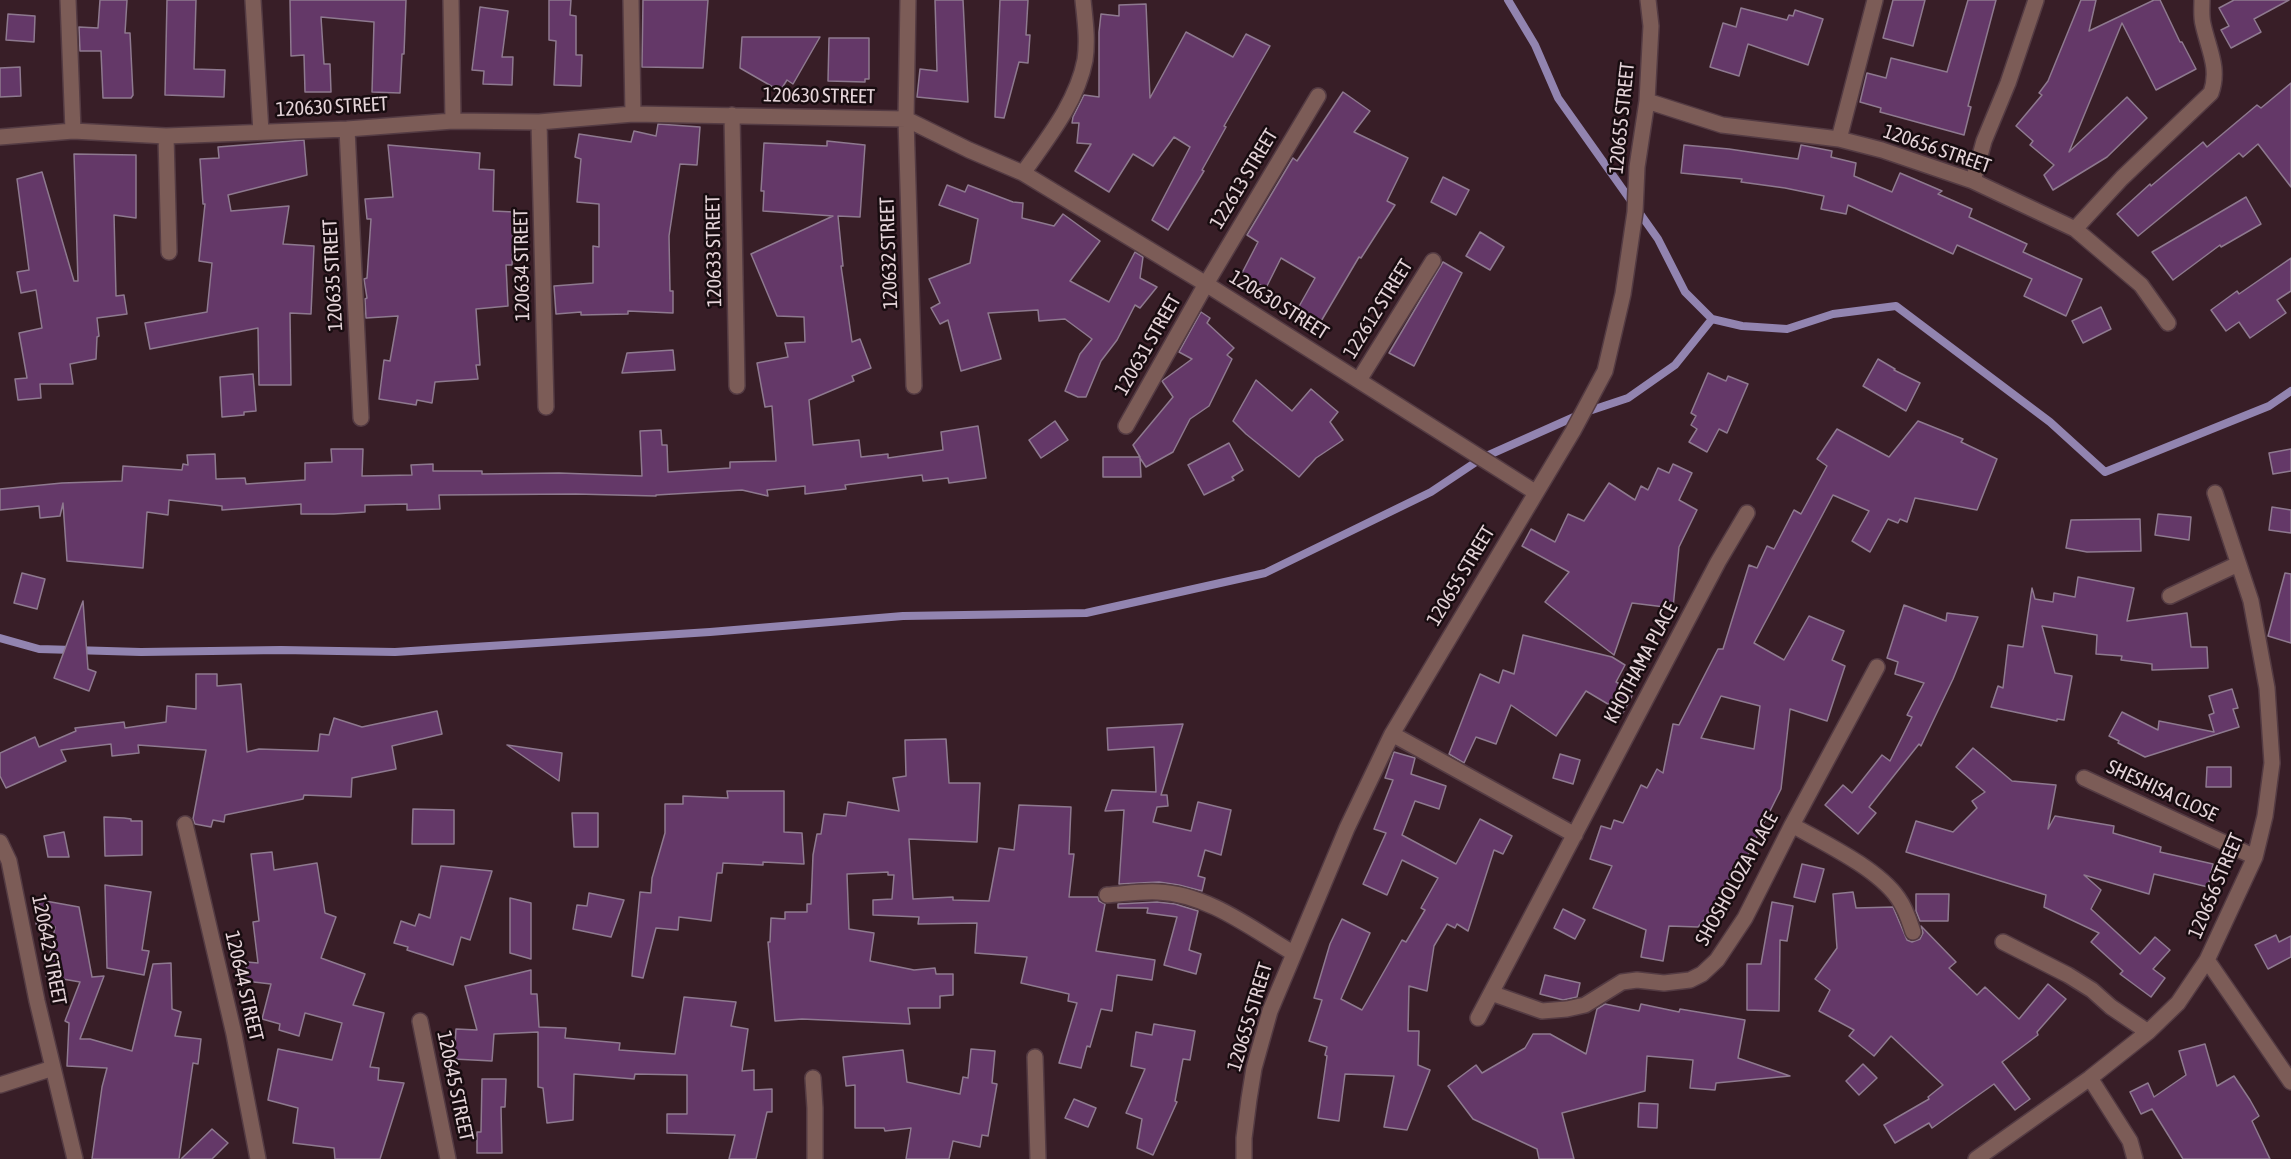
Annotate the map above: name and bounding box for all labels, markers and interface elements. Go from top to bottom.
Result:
street label: 120655 STREET [1604,61,1640,175]
street label: 120630 STREET [763,83,875,109]
street label: 120630 STREET [275,92,389,122]
street label: 120656 STREET [1880,119,1994,179]
street label: 122613 STREET [1205,125,1283,233]
street label: 120633 STREET [701,195,727,307]
street label: 120632 STREET [875,197,903,309]
street label: 120634 STREET [509,209,535,321]
street label: 120635 STREET [318,218,348,332]
street label: 122612 STREET [1338,255,1418,363]
street label: 120630 STREET [1225,265,1333,345]
street label: 120631 STREET [1110,290,1186,400]
street label: 120655 STREET [1422,522,1500,630]
street label: KHOTHAMA PLACE [1599,598,1683,728]
street label: SHESHISA CLOSE [2103,755,2221,827]
street label: SHOSHOLOZA PLACE [1691,808,1783,950]
street label: 120656 STREET [2183,830,2249,942]
street label: 120642 STREET [27,893,71,1007]
street label: 120644 STREET [220,929,268,1043]
street label: 120655 STREET [1222,960,1278,1074]
street label: 120645 STREET [432,1029,478,1143]

